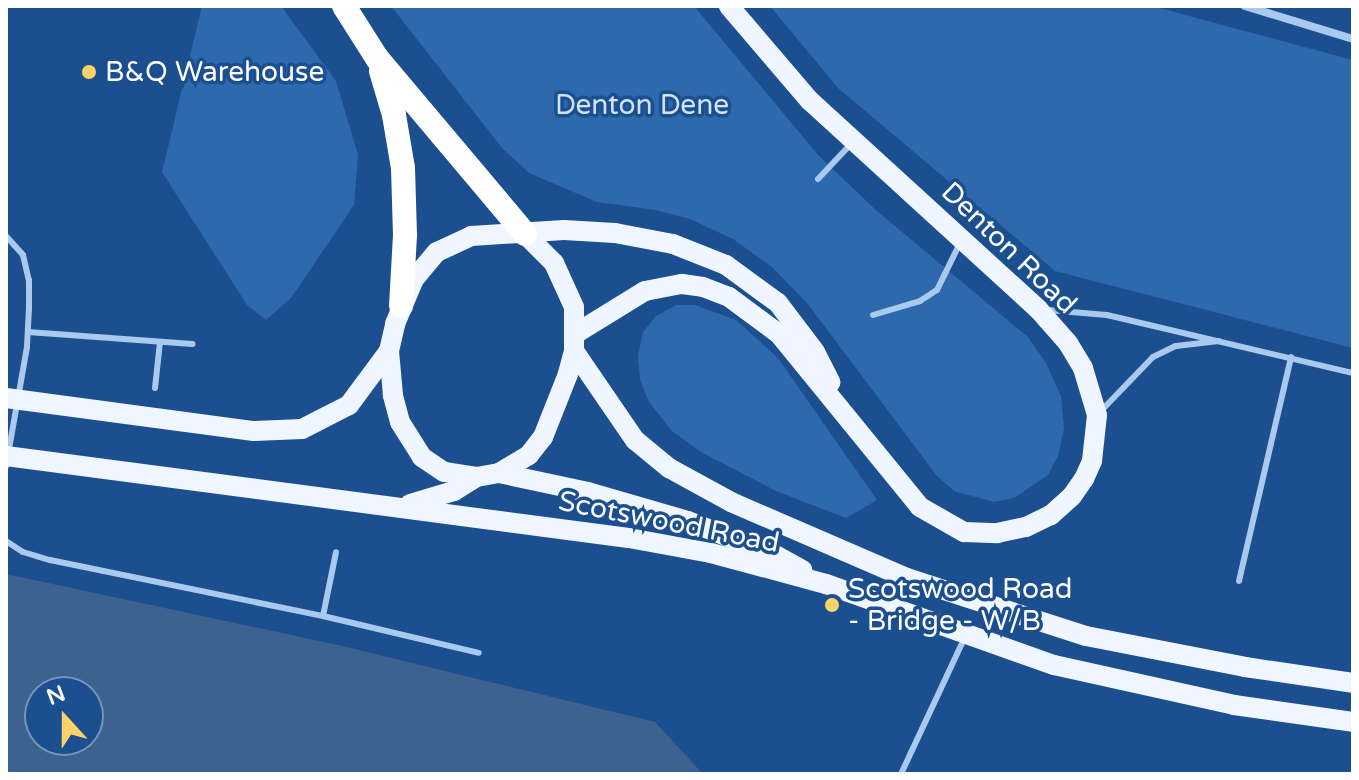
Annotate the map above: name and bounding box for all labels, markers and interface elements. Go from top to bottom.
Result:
place label: B&Q Warehouse [105,55,324,89]
marker: B&Q Warehouse [80,63,98,81]
park label: Denton Dene [555,88,729,122]
street label: Denton Road [934,175,1084,321]
street label: Scotswood Road [556,484,782,560]
place label: Scotswood Road - Bridge - W/B [848,572,1072,638]
marker: Scotswood Road - Bridge - W/B [823,596,841,614]
north arrow [24,676,104,756]
text: N [43,680,69,711]

